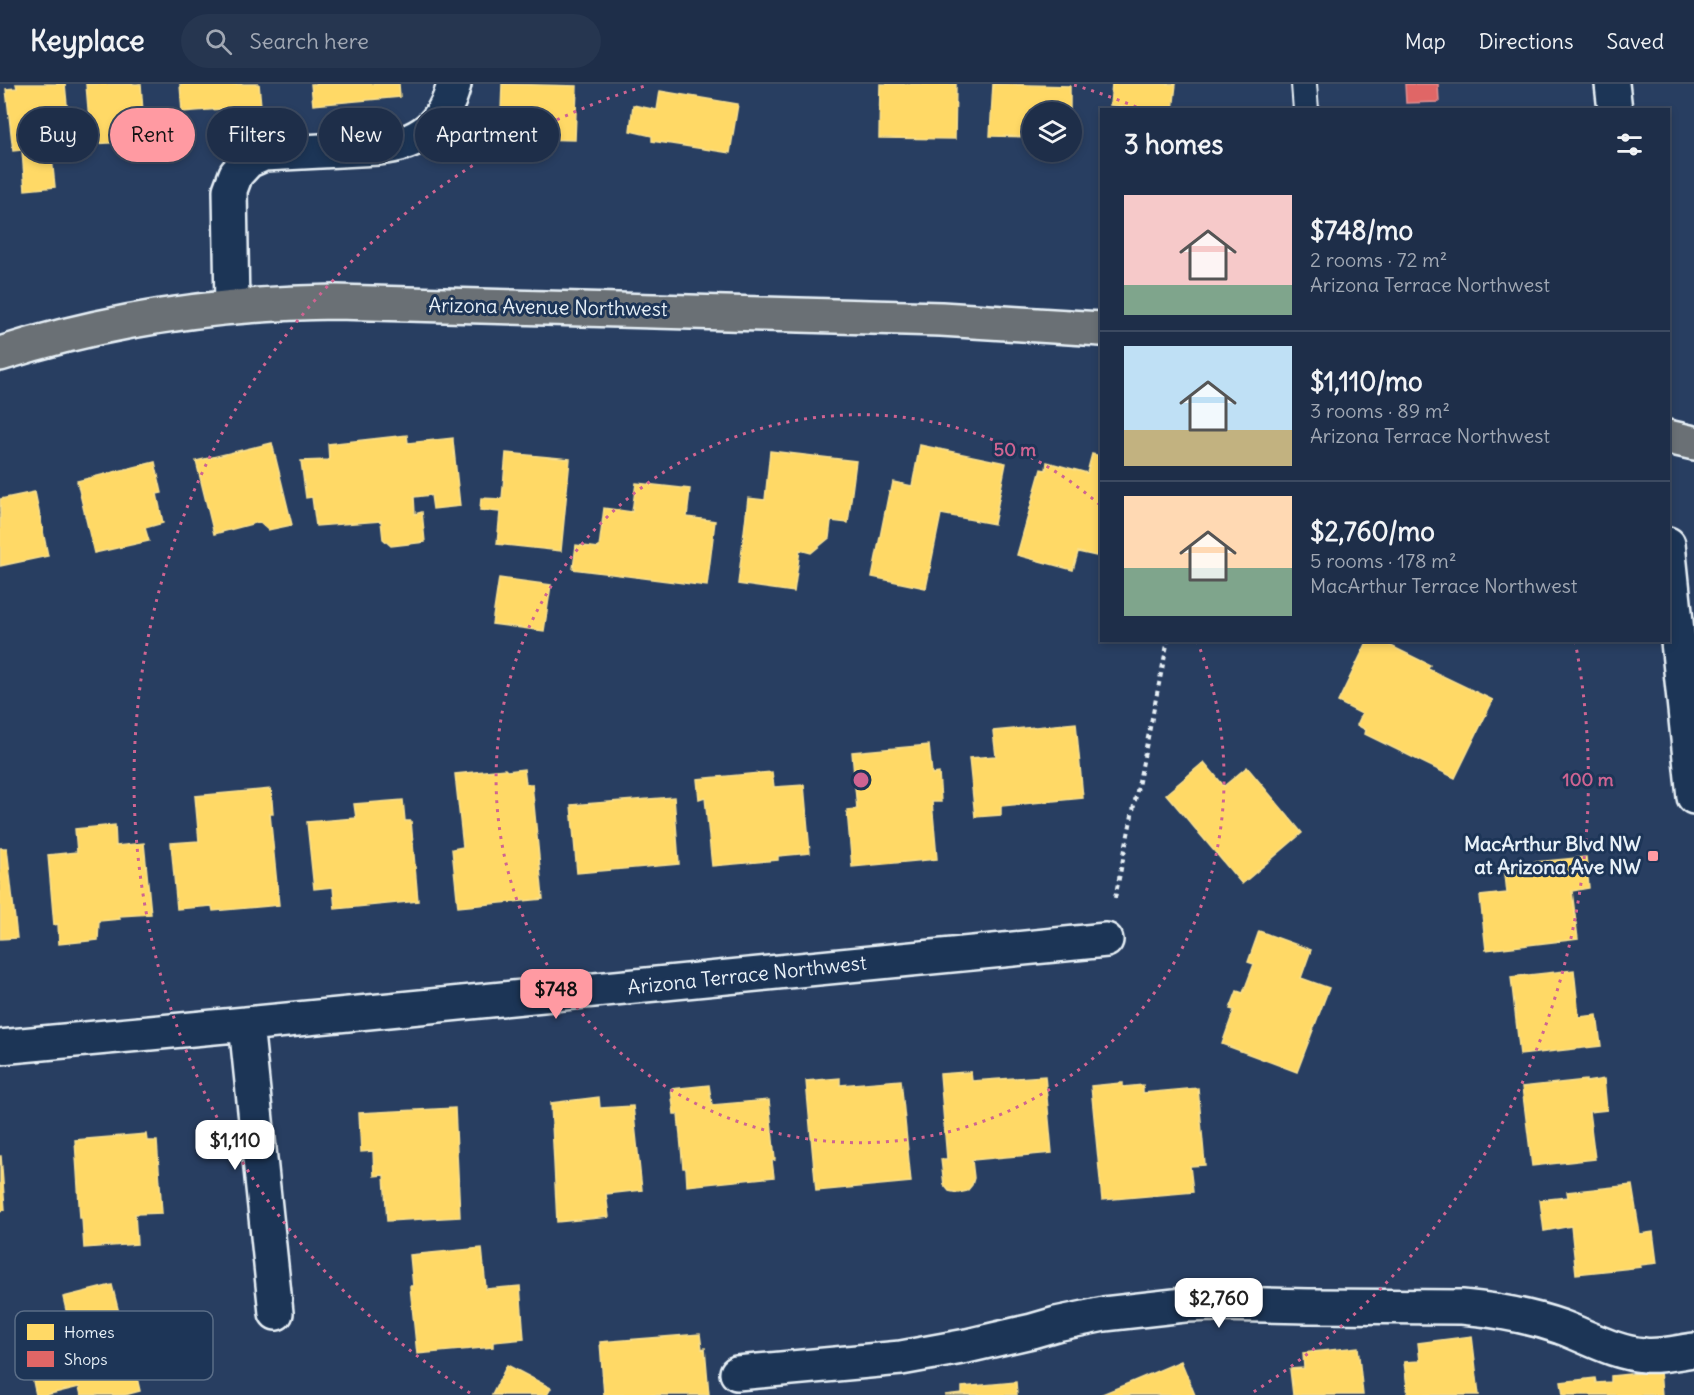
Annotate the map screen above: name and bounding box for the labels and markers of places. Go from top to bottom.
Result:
centre of rings [851,770,871,790]
place label: MacArthur Blvd NW at Arizona Ave NW [1464,831,1641,879]
marker: MacArthur Blvd NW at Arizona Ave NW [1646,849,1660,863]
pin: $748 [520,969,592,1020]
pin: $1,110 [186,1120,284,1171]
pin: $2,760 [1170,1278,1268,1329]

